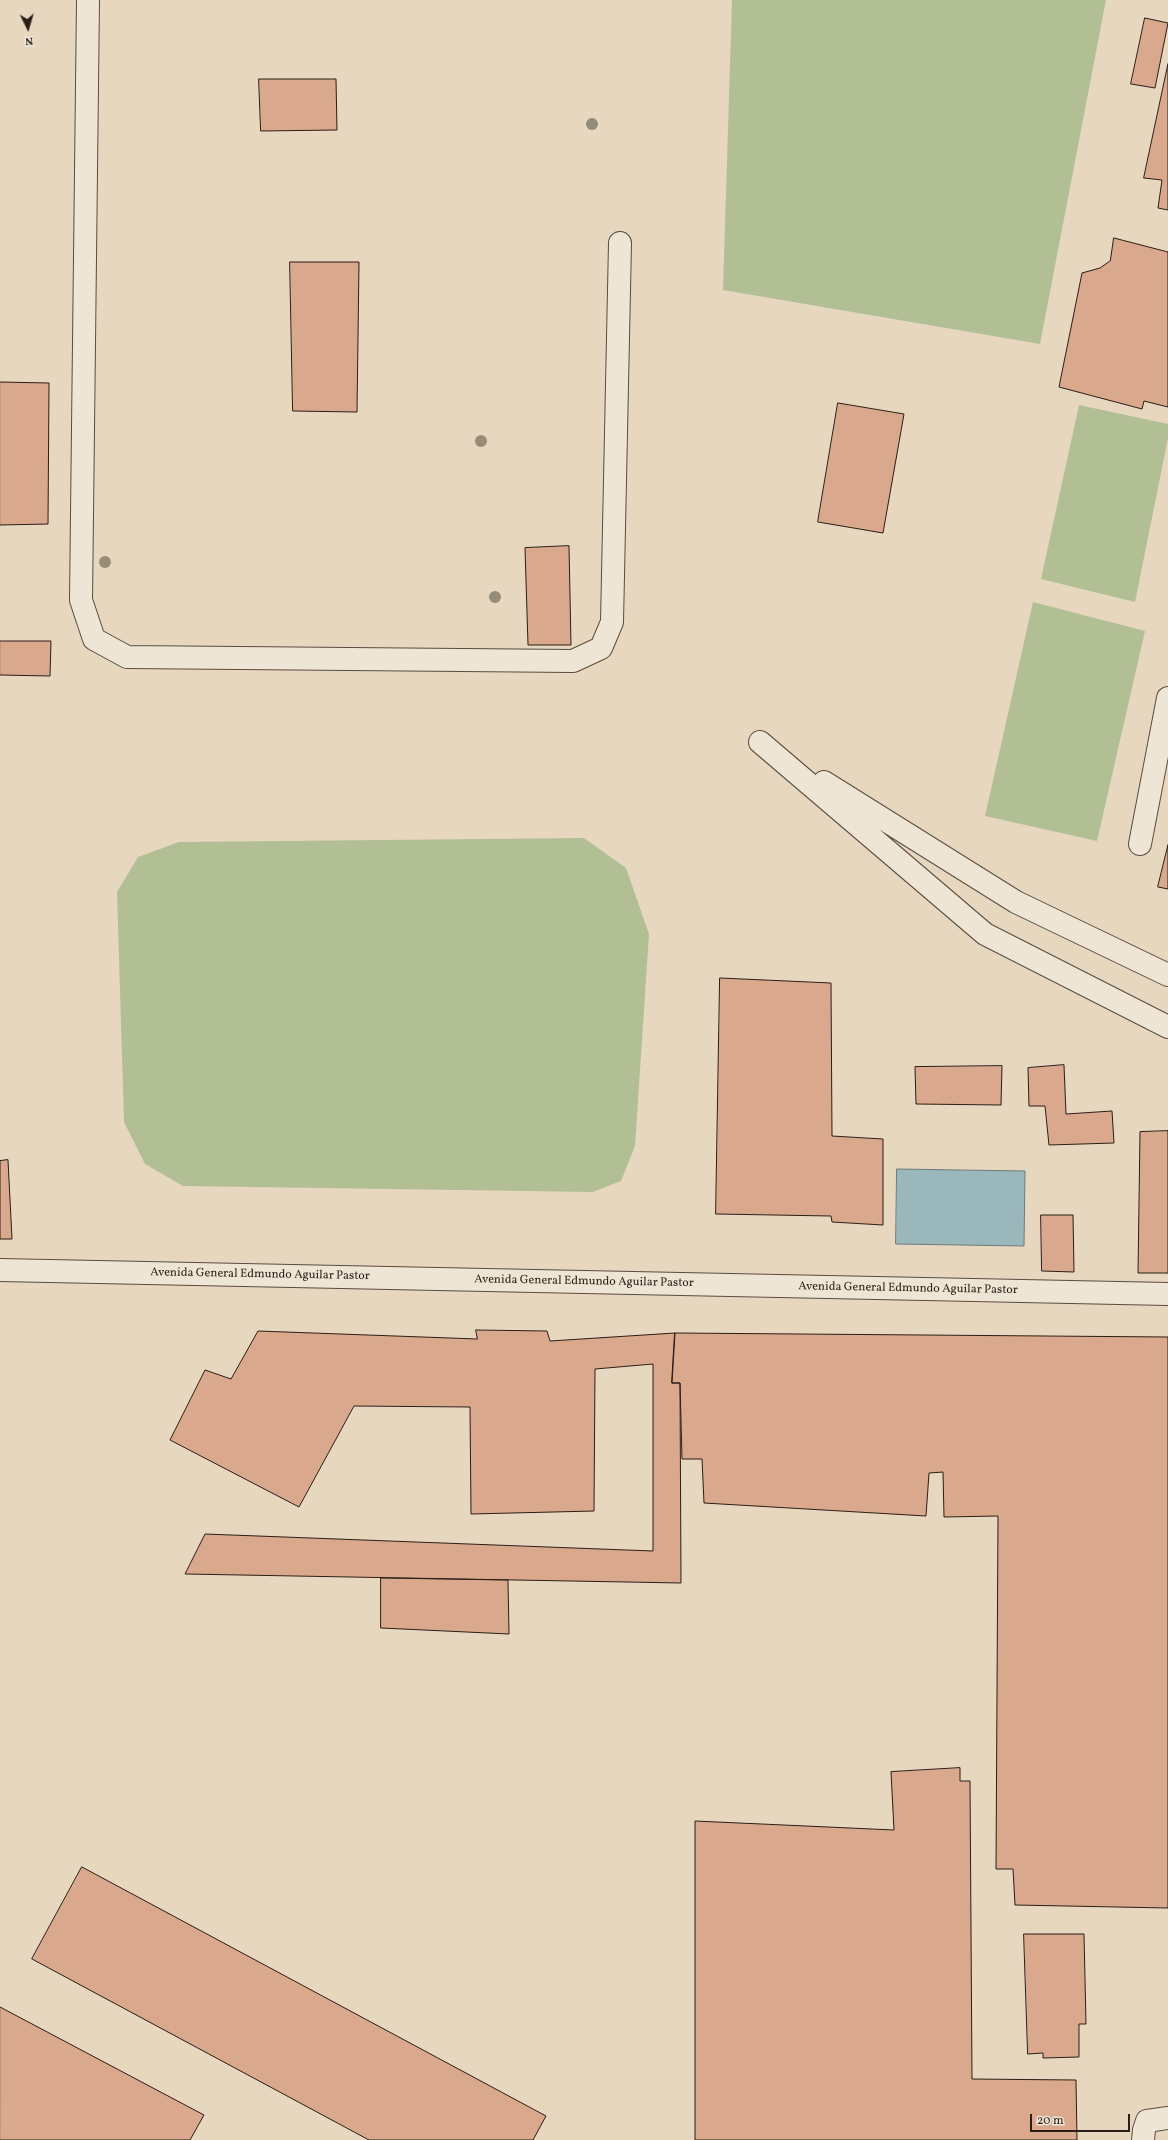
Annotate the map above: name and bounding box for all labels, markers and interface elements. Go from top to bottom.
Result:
north arrow [8,8,48,48]
text: N [24,33,34,48]
street label: Avenida General Edmundo Aguilar Pastor [150,1266,370,1284]
street label: Avenida General Edmundo Aguilar Pastor [474,1273,694,1291]
street label: Avenida General Edmundo Aguilar Pastor [798,1280,1018,1298]
scale bar [1032,2106,1132,2132]
text: 20 m [1037,2113,1064,2129]

